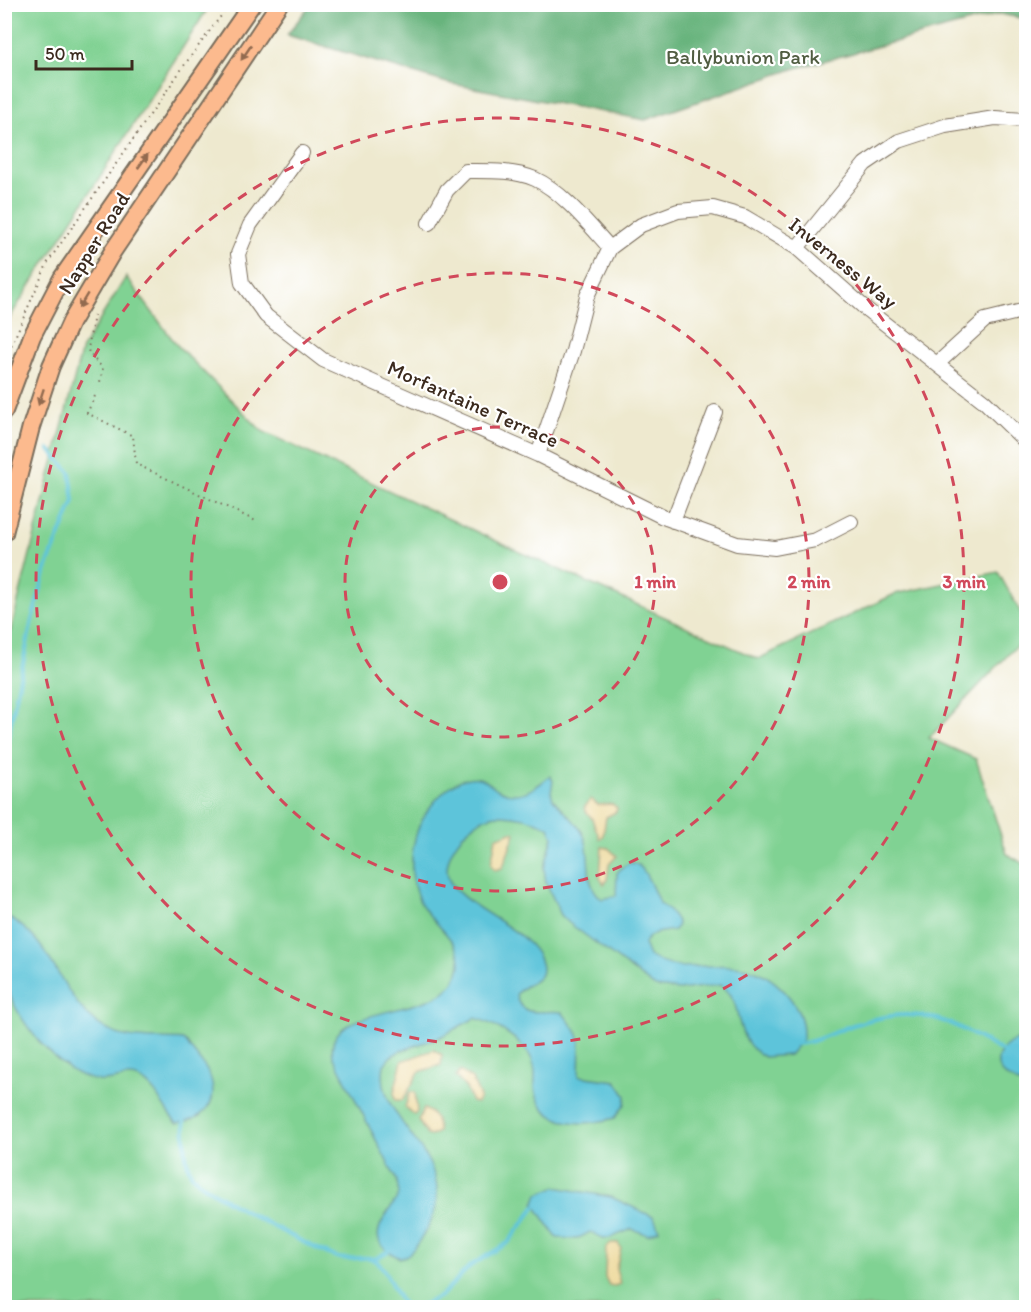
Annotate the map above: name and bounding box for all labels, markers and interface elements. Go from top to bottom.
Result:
scale bar [36,33,132,71]
text: 50 m [45,43,85,65]
park label: Ballybunion Park [666,44,820,69]
one-way arrow [241,45,252,61]
one-way arrow [137,153,149,169]
street label: Napper Road [52,187,135,298]
street label: Inverness Way [784,211,903,314]
one-way arrow [78,293,89,309]
street label: Morfantaine Terrace [384,355,563,453]
one-way arrow [36,388,46,406]
text: 1 min [634,571,676,593]
text: 2 min [788,571,831,593]
text: 3 min [942,571,986,593]
centre of rings [490,572,510,592]

